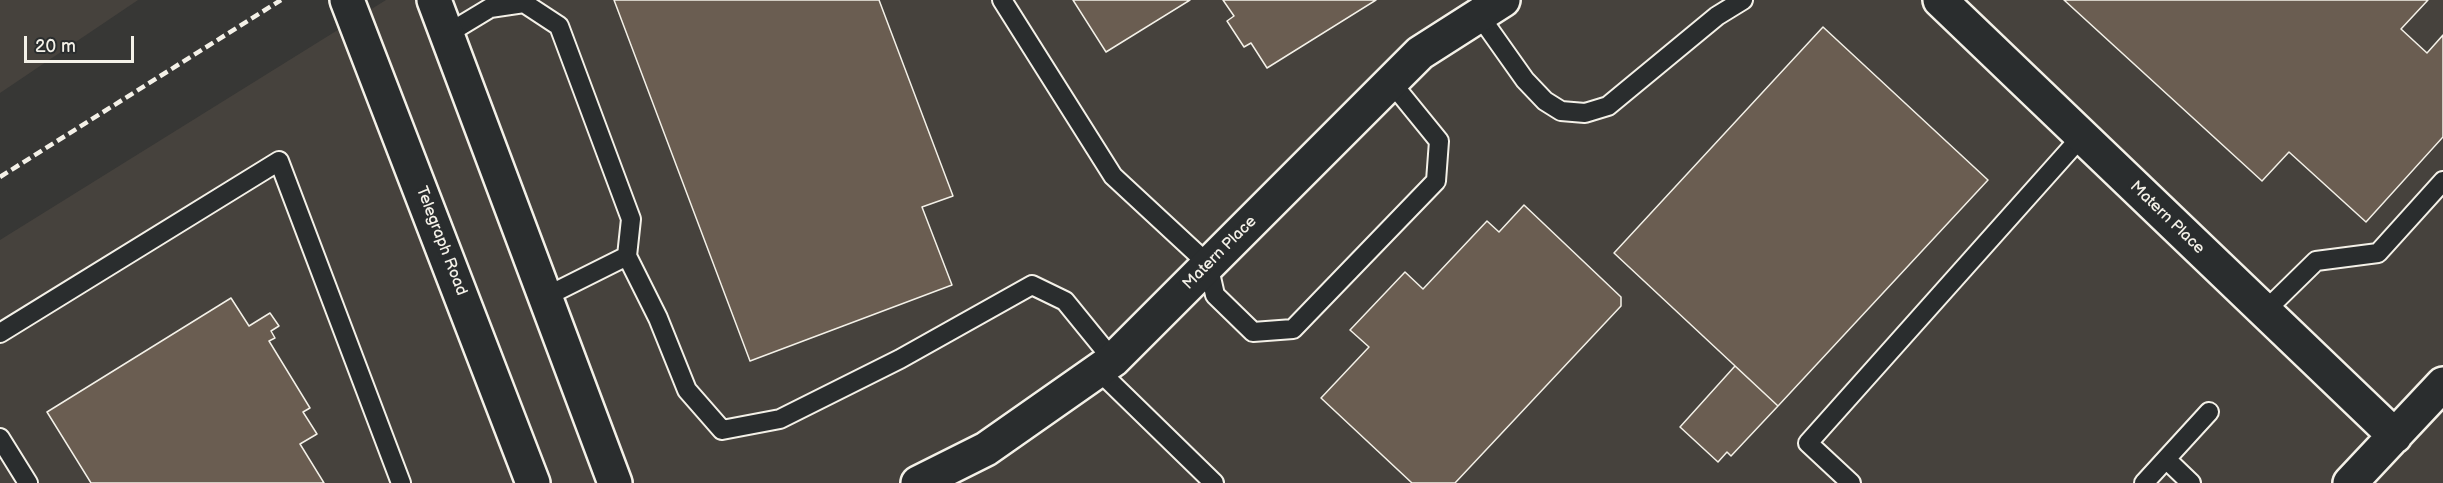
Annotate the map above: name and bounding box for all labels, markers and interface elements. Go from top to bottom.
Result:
scale bar [27,24,136,62]
text: 20 m [35,36,76,57]
street label: Matern Place [2126,178,2208,258]
street label: Telegraph Road [411,184,471,298]
street label: Matern Place [1179,212,1261,294]

